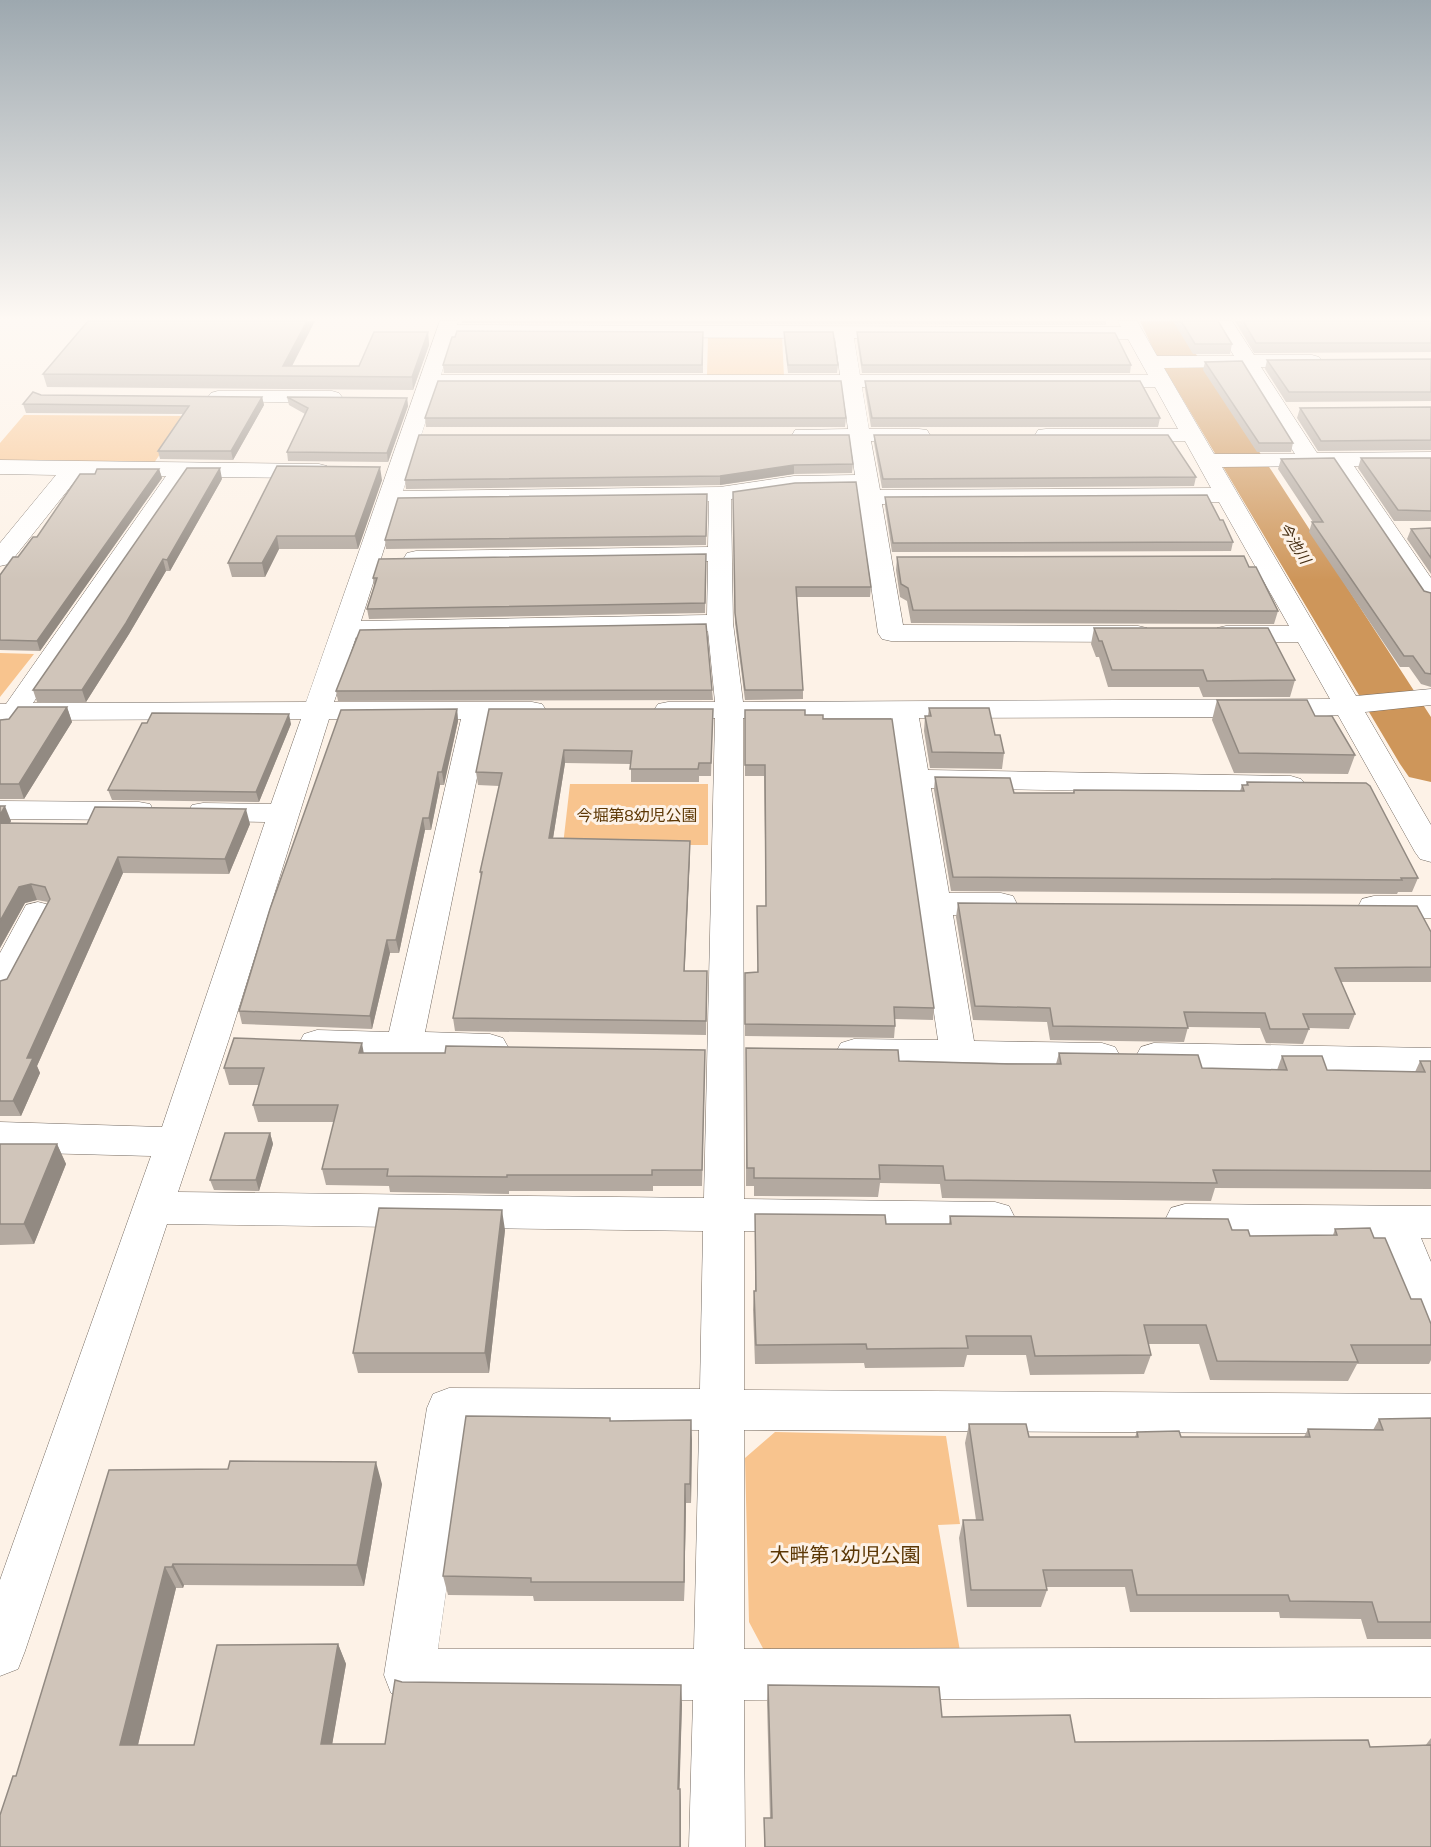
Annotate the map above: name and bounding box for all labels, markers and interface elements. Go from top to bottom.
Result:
water label: 今池川 [1273,518,1318,570]
park label: 今堀第8幼児公園 [577,803,697,827]
park label: 大畔第1幼児公園 [769,1539,921,1570]

